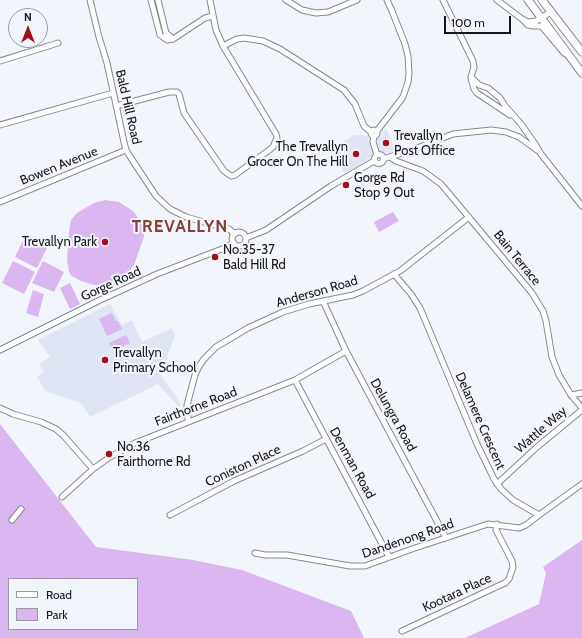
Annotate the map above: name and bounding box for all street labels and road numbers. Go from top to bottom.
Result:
street label: Bald Hill Road [112,68,144,146]
street label: Bowen Avenue [18,143,100,189]
street label: Bain Terrace [490,227,544,289]
street label: Gorge Road [79,263,143,305]
street label: Anderson Road [274,273,360,311]
street label: Delamere Crescent [452,370,508,472]
street label: Delungra Road [367,376,419,454]
street label: Fairthorne Road [153,384,239,430]
street label: Wattle Way [512,403,570,457]
street label: Denman Road [326,425,378,501]
street label: Coniston Place [203,442,283,490]
street label: Dandenong Road [360,516,456,562]
street label: Kootara Place [420,570,494,616]

